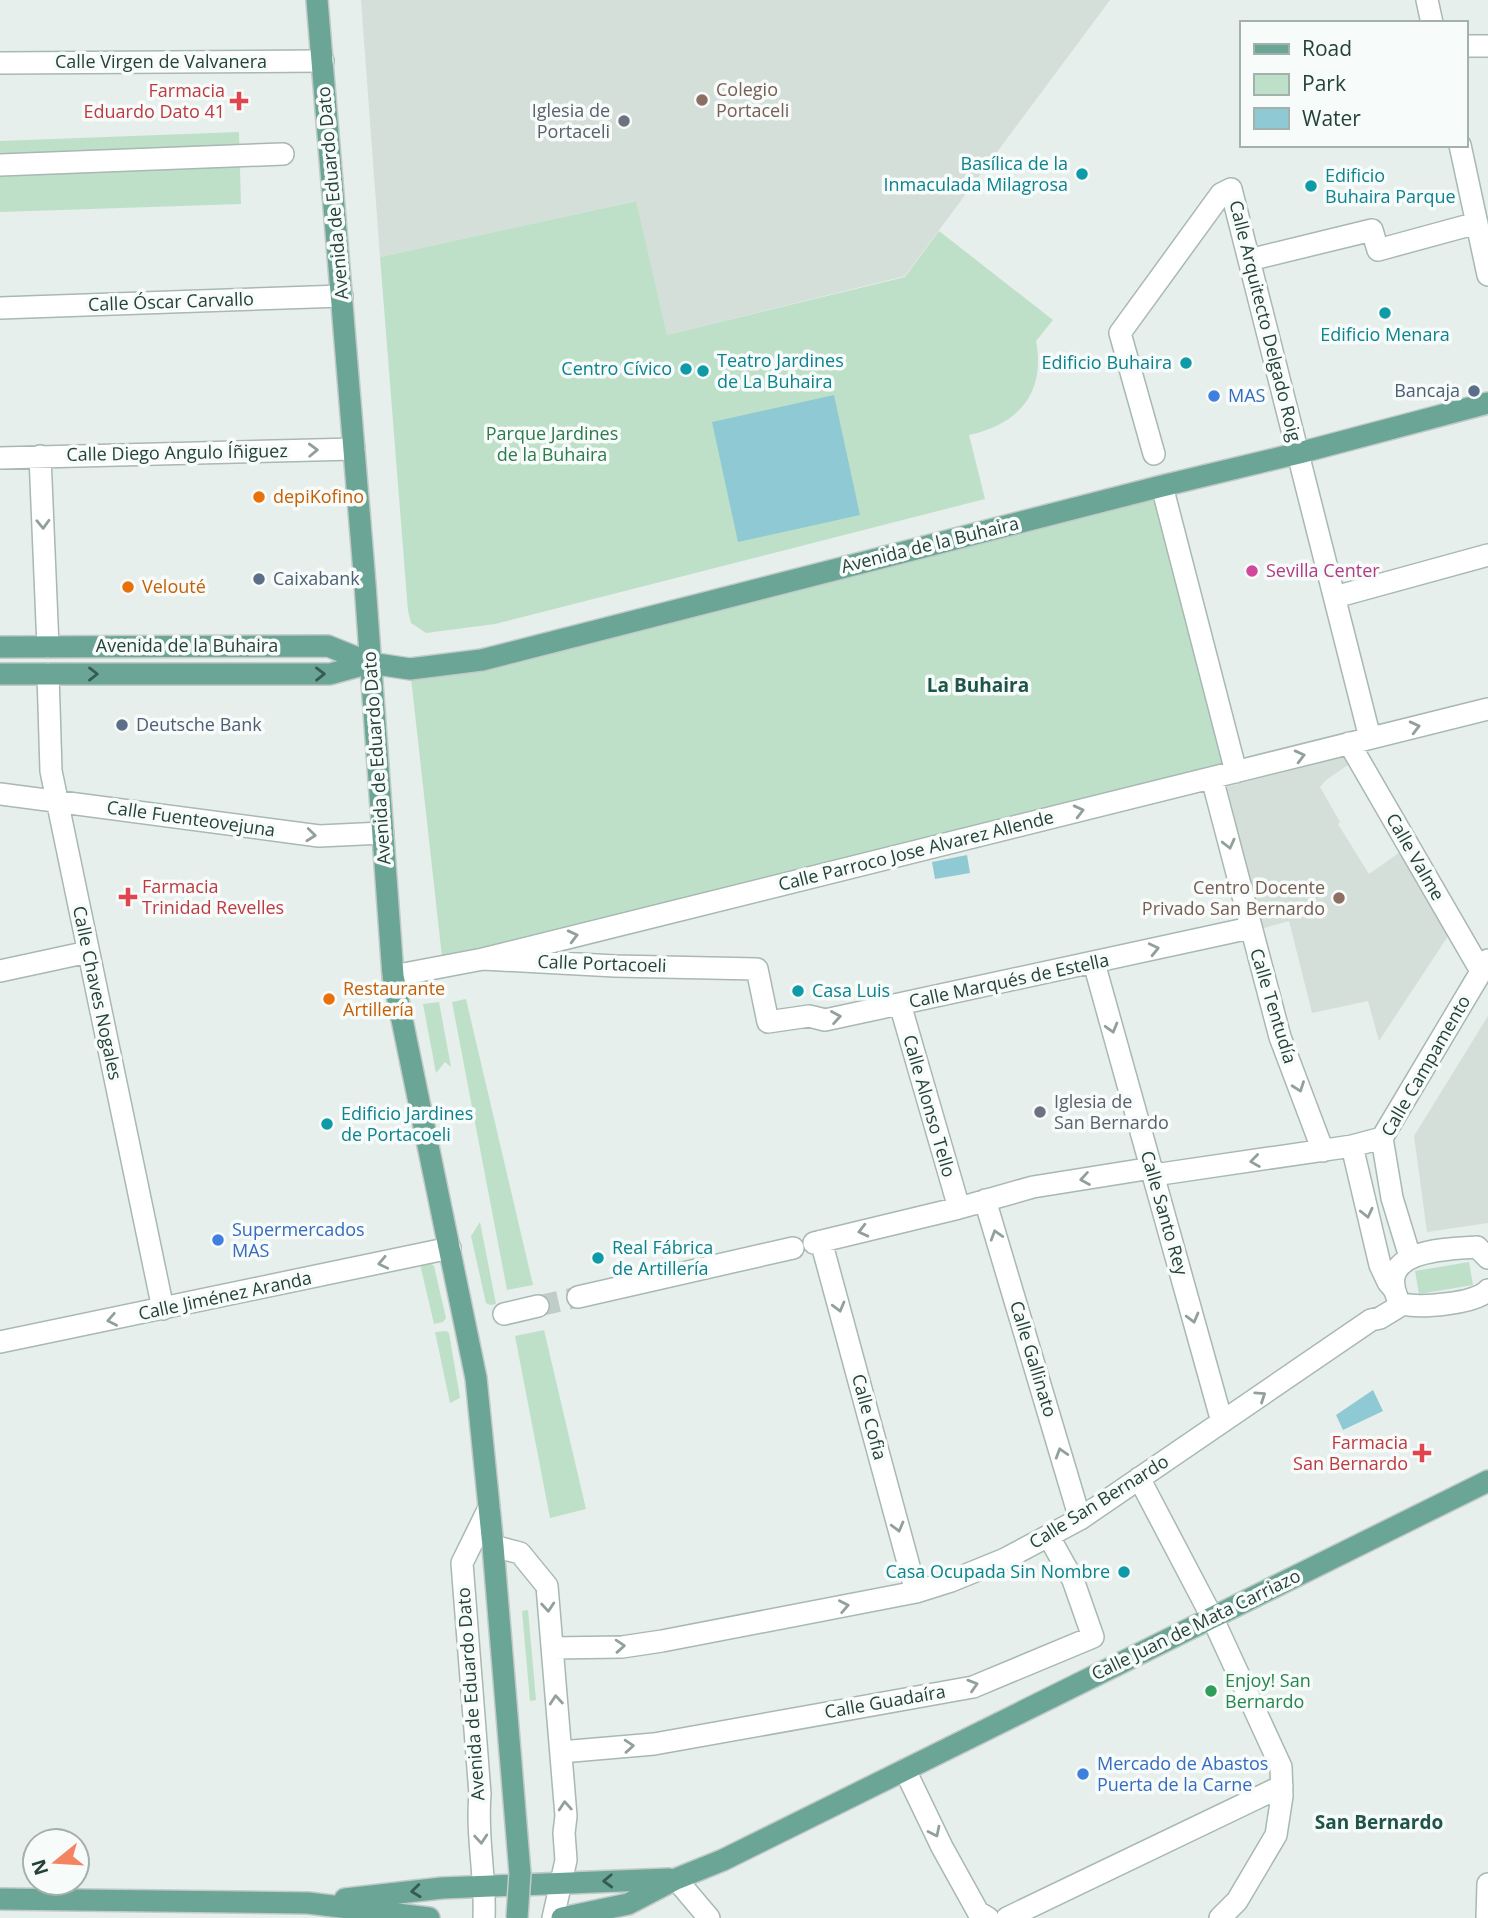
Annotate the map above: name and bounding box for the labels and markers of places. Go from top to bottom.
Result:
place label: Colegio Portaceli [716,77,789,122]
place label: Farmacia Eduardo Dato 41 [84,78,225,123]
marker: Colegio Portaceli [694,92,710,108]
marker: Farmacia Eduardo Dato 41 [231,93,247,109]
place label: Iglesia de Portaceli [532,98,610,143]
marker: Iglesia de Portaceli [616,113,632,129]
place label: Basílica de la Inmaculada Milagrosa [884,151,1068,196]
place label: Edificio Buhaira Parque [1325,163,1456,208]
marker: Basílica de la Inmaculada Milagrosa [1074,166,1090,182]
marker: Edificio Buhaira Parque [1303,178,1319,194]
marker: Edificio Menara [1377,305,1393,321]
place label: Edificio Menara [1320,322,1450,346]
place label: Teatro Jardines de La Buhaira [717,348,844,393]
place label: Edificio Buhaira [1042,350,1172,374]
marker: Edificio Buhaira [1178,355,1194,371]
place label: Centro Cívico [561,356,672,380]
marker: Centro Cívico [678,361,694,377]
marker: Teatro Jardines de La Buhaira [695,363,711,379]
place label: Bancaja [1394,378,1460,402]
place label: MAS [1228,383,1266,407]
marker: Bancaja [1466,383,1482,399]
marker: MAS [1206,388,1222,404]
place label: depiKofino [273,484,364,508]
marker: depiKofino [251,489,267,505]
place label: Sevilla Center [1266,558,1380,582]
marker: Sevilla Center [1244,563,1260,579]
place label: Caixabank [273,566,360,590]
marker: Caixabank [251,571,267,587]
place label: Velouté [142,574,206,598]
marker: Velouté [120,579,136,595]
place label: Deutsche Bank [136,712,262,736]
marker: Deutsche Bank [114,717,130,733]
place label: Farmacia Trinidad Revelles [142,874,284,919]
place label: Centro Docente Privado San Bernardo [1142,875,1325,920]
marker: Farmacia Trinidad Revelles [120,889,136,905]
marker: Centro Docente Privado San Bernardo [1331,890,1347,906]
place label: Restaurante Artillería [343,976,445,1021]
place label: Casa Luis [812,978,890,1002]
marker: Casa Luis [790,983,806,999]
marker: Restaurante Artillería [321,991,337,1007]
place label: Iglesia de San Bernardo [1054,1089,1169,1134]
place label: Edificio Jardines de Portacoeli [341,1101,473,1146]
marker: Iglesia de San Bernardo [1032,1104,1048,1120]
marker: Edificio Jardines de Portacoeli [319,1116,335,1132]
place label: Supermercados MAS [232,1217,365,1262]
marker: Supermercados MAS [210,1232,226,1248]
place label: Real Fábrica de Artillería [612,1235,713,1280]
marker: Real Fábrica de Artillería [590,1250,606,1266]
place label: Farmacia San Bernardo [1293,1430,1408,1475]
marker: Farmacia San Bernardo [1414,1445,1430,1461]
place label: Casa Ocupada Sin Nombre [885,1559,1110,1583]
marker: Casa Ocupada Sin Nombre [1116,1564,1132,1580]
place label: Enjoy! San Bernardo [1225,1668,1311,1713]
marker: Enjoy! San Bernardo [1203,1683,1219,1699]
place label: Mercado de Abastos Puerta de la Carne [1097,1751,1268,1796]
marker: Mercado de Abastos Puerta de la Carne [1075,1766,1091,1782]

